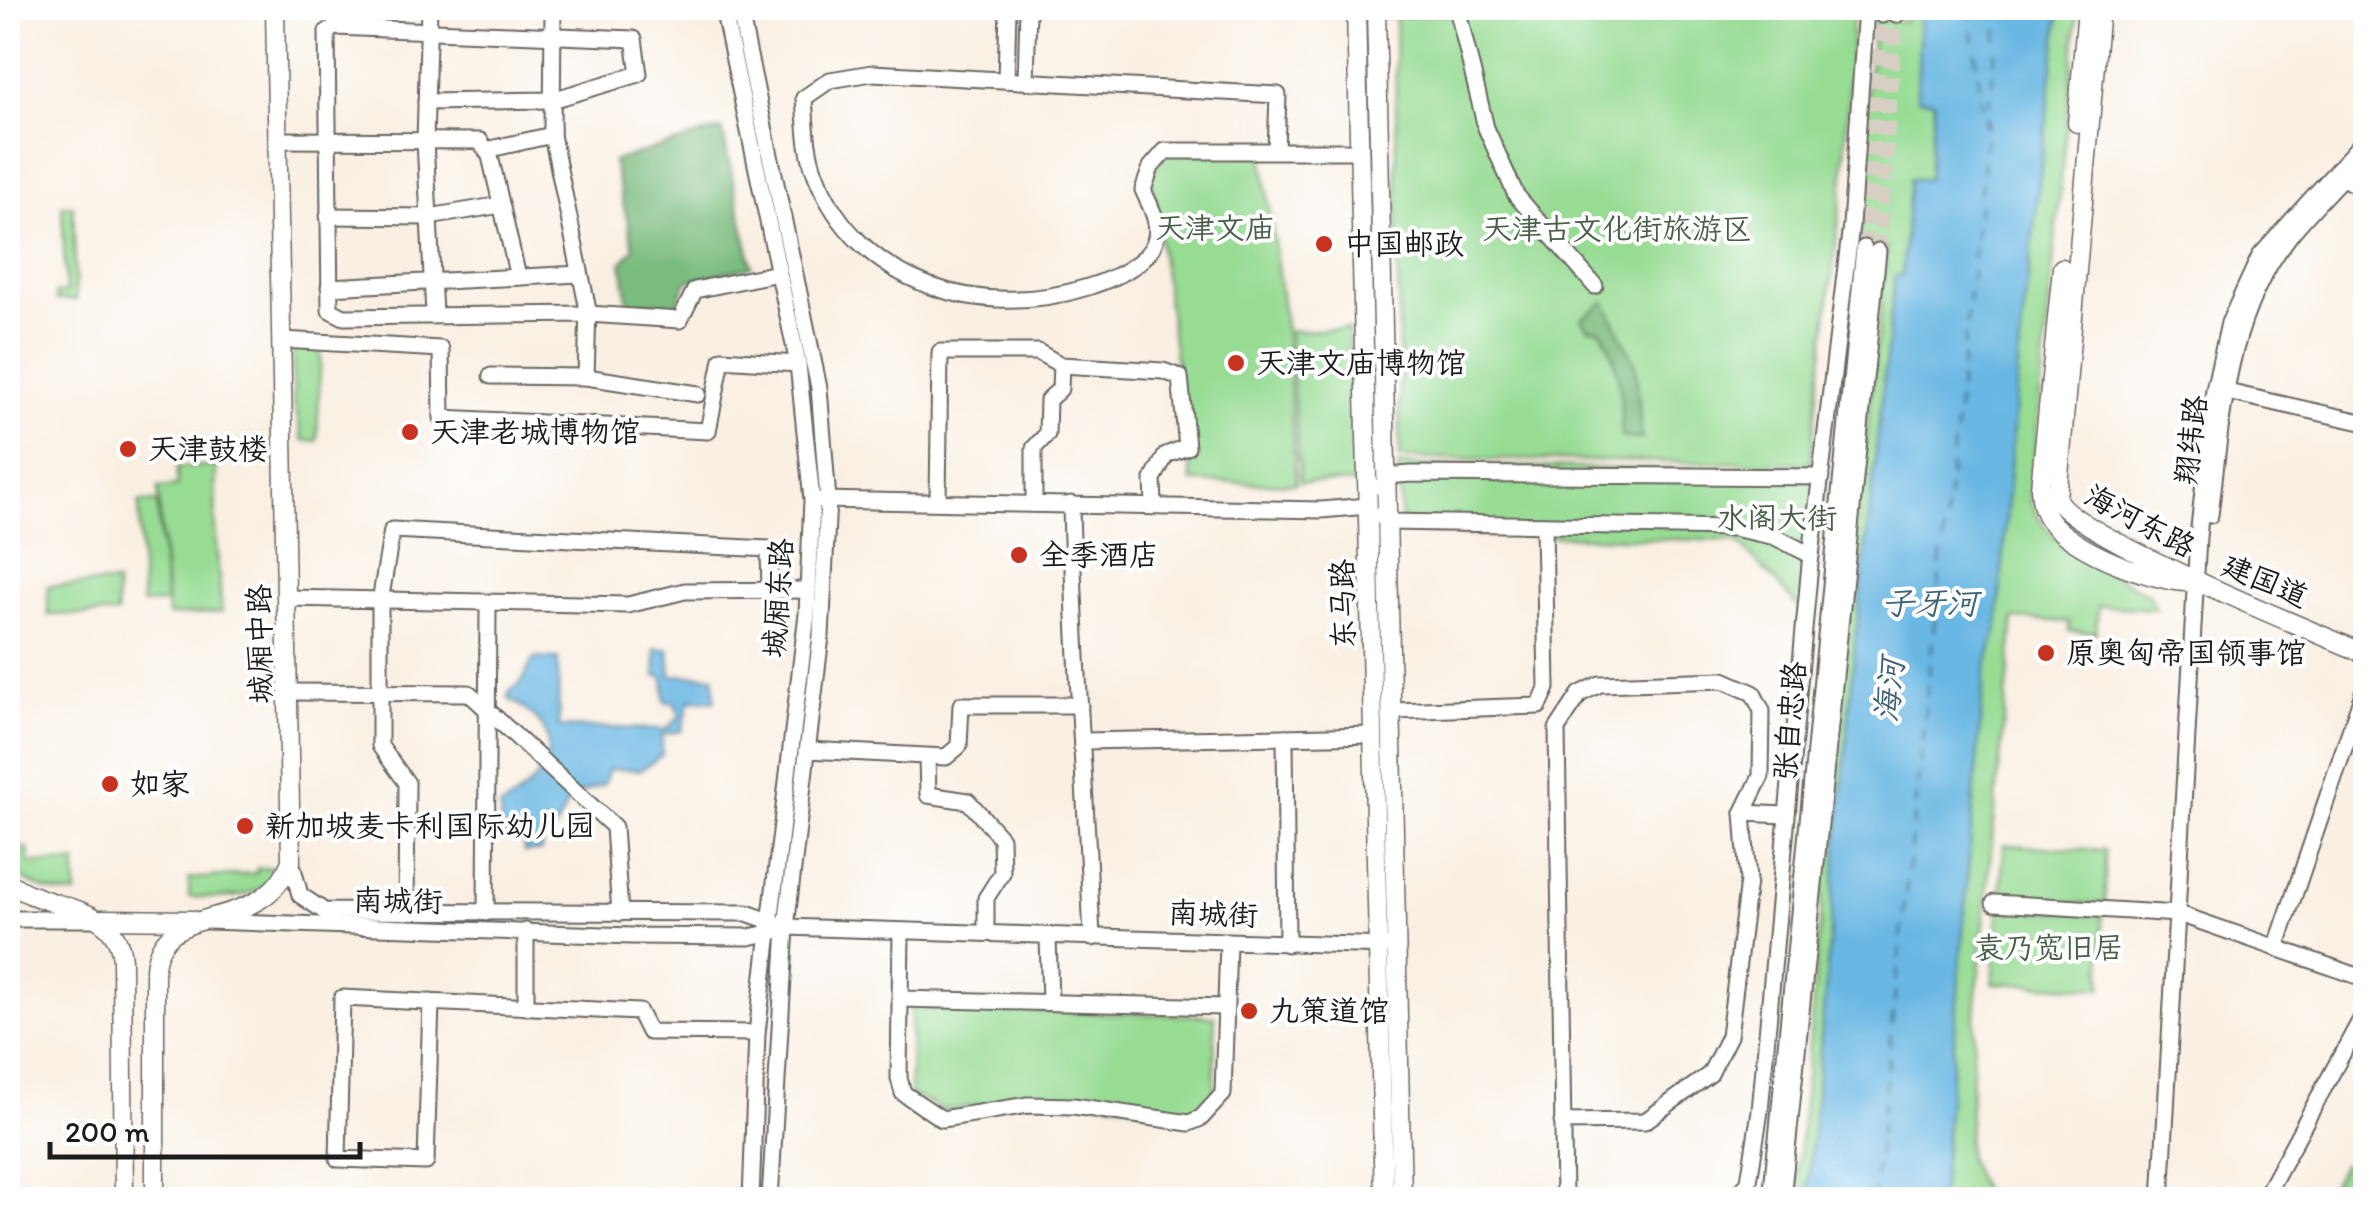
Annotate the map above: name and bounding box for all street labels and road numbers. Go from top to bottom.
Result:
street label: 翔纬路 [2167,393,2214,487]
street label: 海河东路 [2079,476,2202,565]
street label: 城厢东路 [755,537,800,659]
street label: 建国道 [2217,546,2314,615]
street label: 东马路 [1323,559,1362,649]
street label: 城厢中路 [240,584,279,704]
street label: 张自忠路 [1766,660,1813,782]
street label: 南城街 [353,881,443,920]
street label: 南城街 [1167,893,1259,934]

